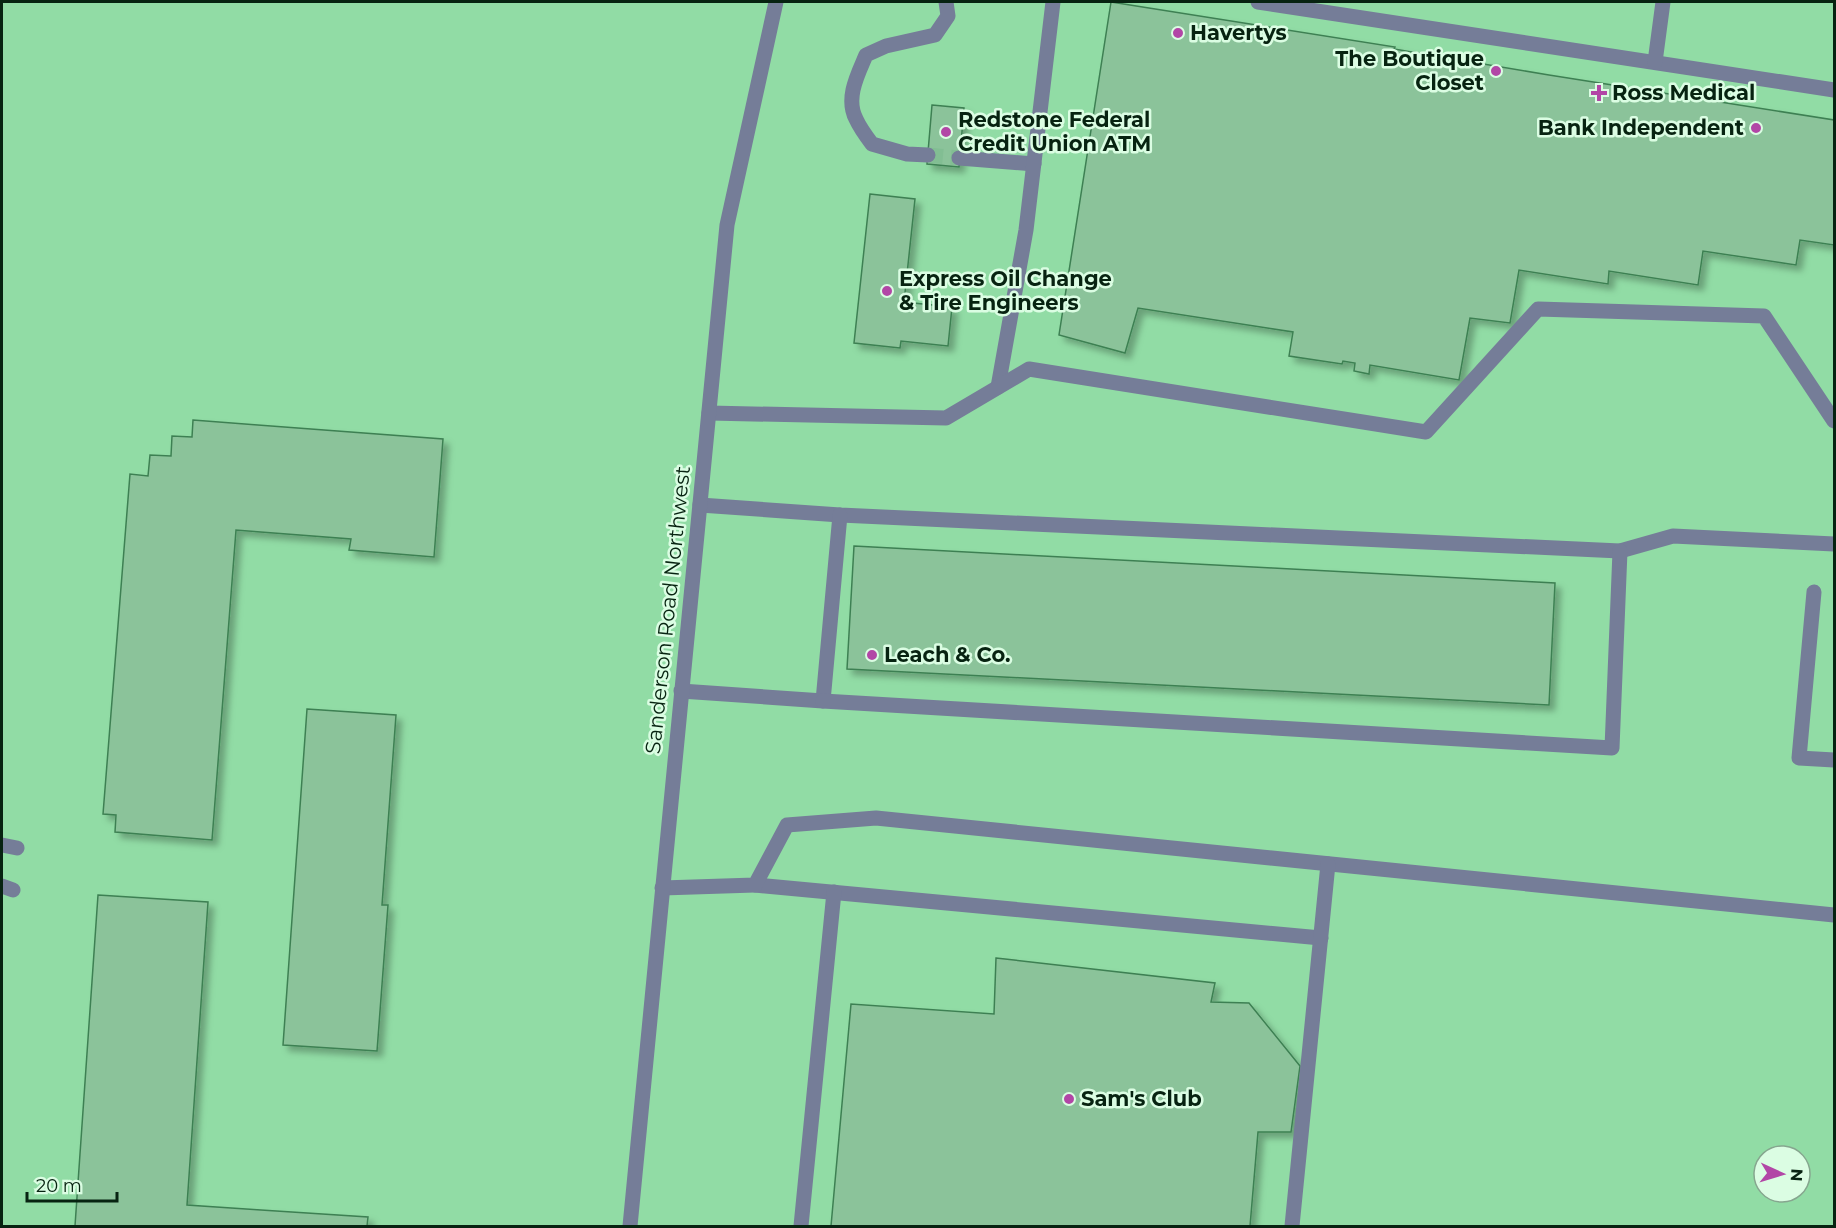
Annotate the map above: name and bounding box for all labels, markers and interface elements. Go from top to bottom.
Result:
place label: Havertys [1190,20,1287,45]
marker: Havertys [1171,26,1185,40]
place label: The Boutique Closet [1335,46,1484,95]
marker: The Boutique Closet [1489,64,1503,78]
place label: Ross Medical [1612,80,1755,105]
marker: Ross Medical [1590,84,1608,102]
place label: Redstone Federal Credit Union ATM [958,107,1151,156]
place label: Bank Independent [1538,115,1744,140]
marker: Bank Independent [1749,121,1763,135]
marker: Redstone Federal Credit Union ATM [939,125,953,139]
place label: Express Oil Change & Tire Engineers [899,266,1112,315]
marker: Express Oil Change & Tire Engineers [880,284,894,298]
street label: Sanderson Road Northwest [640,465,695,755]
place label: Leach & Co. [884,642,1011,667]
marker: Leach & Co. [865,648,879,662]
place label: Sam's Club [1081,1086,1202,1111]
marker: Sam's Club [1062,1092,1076,1106]
north arrow [1752,1144,1812,1204]
scale bar [27,1165,117,1203]
text: N [1787,1168,1806,1182]
text: 20 m [36,1175,82,1197]

